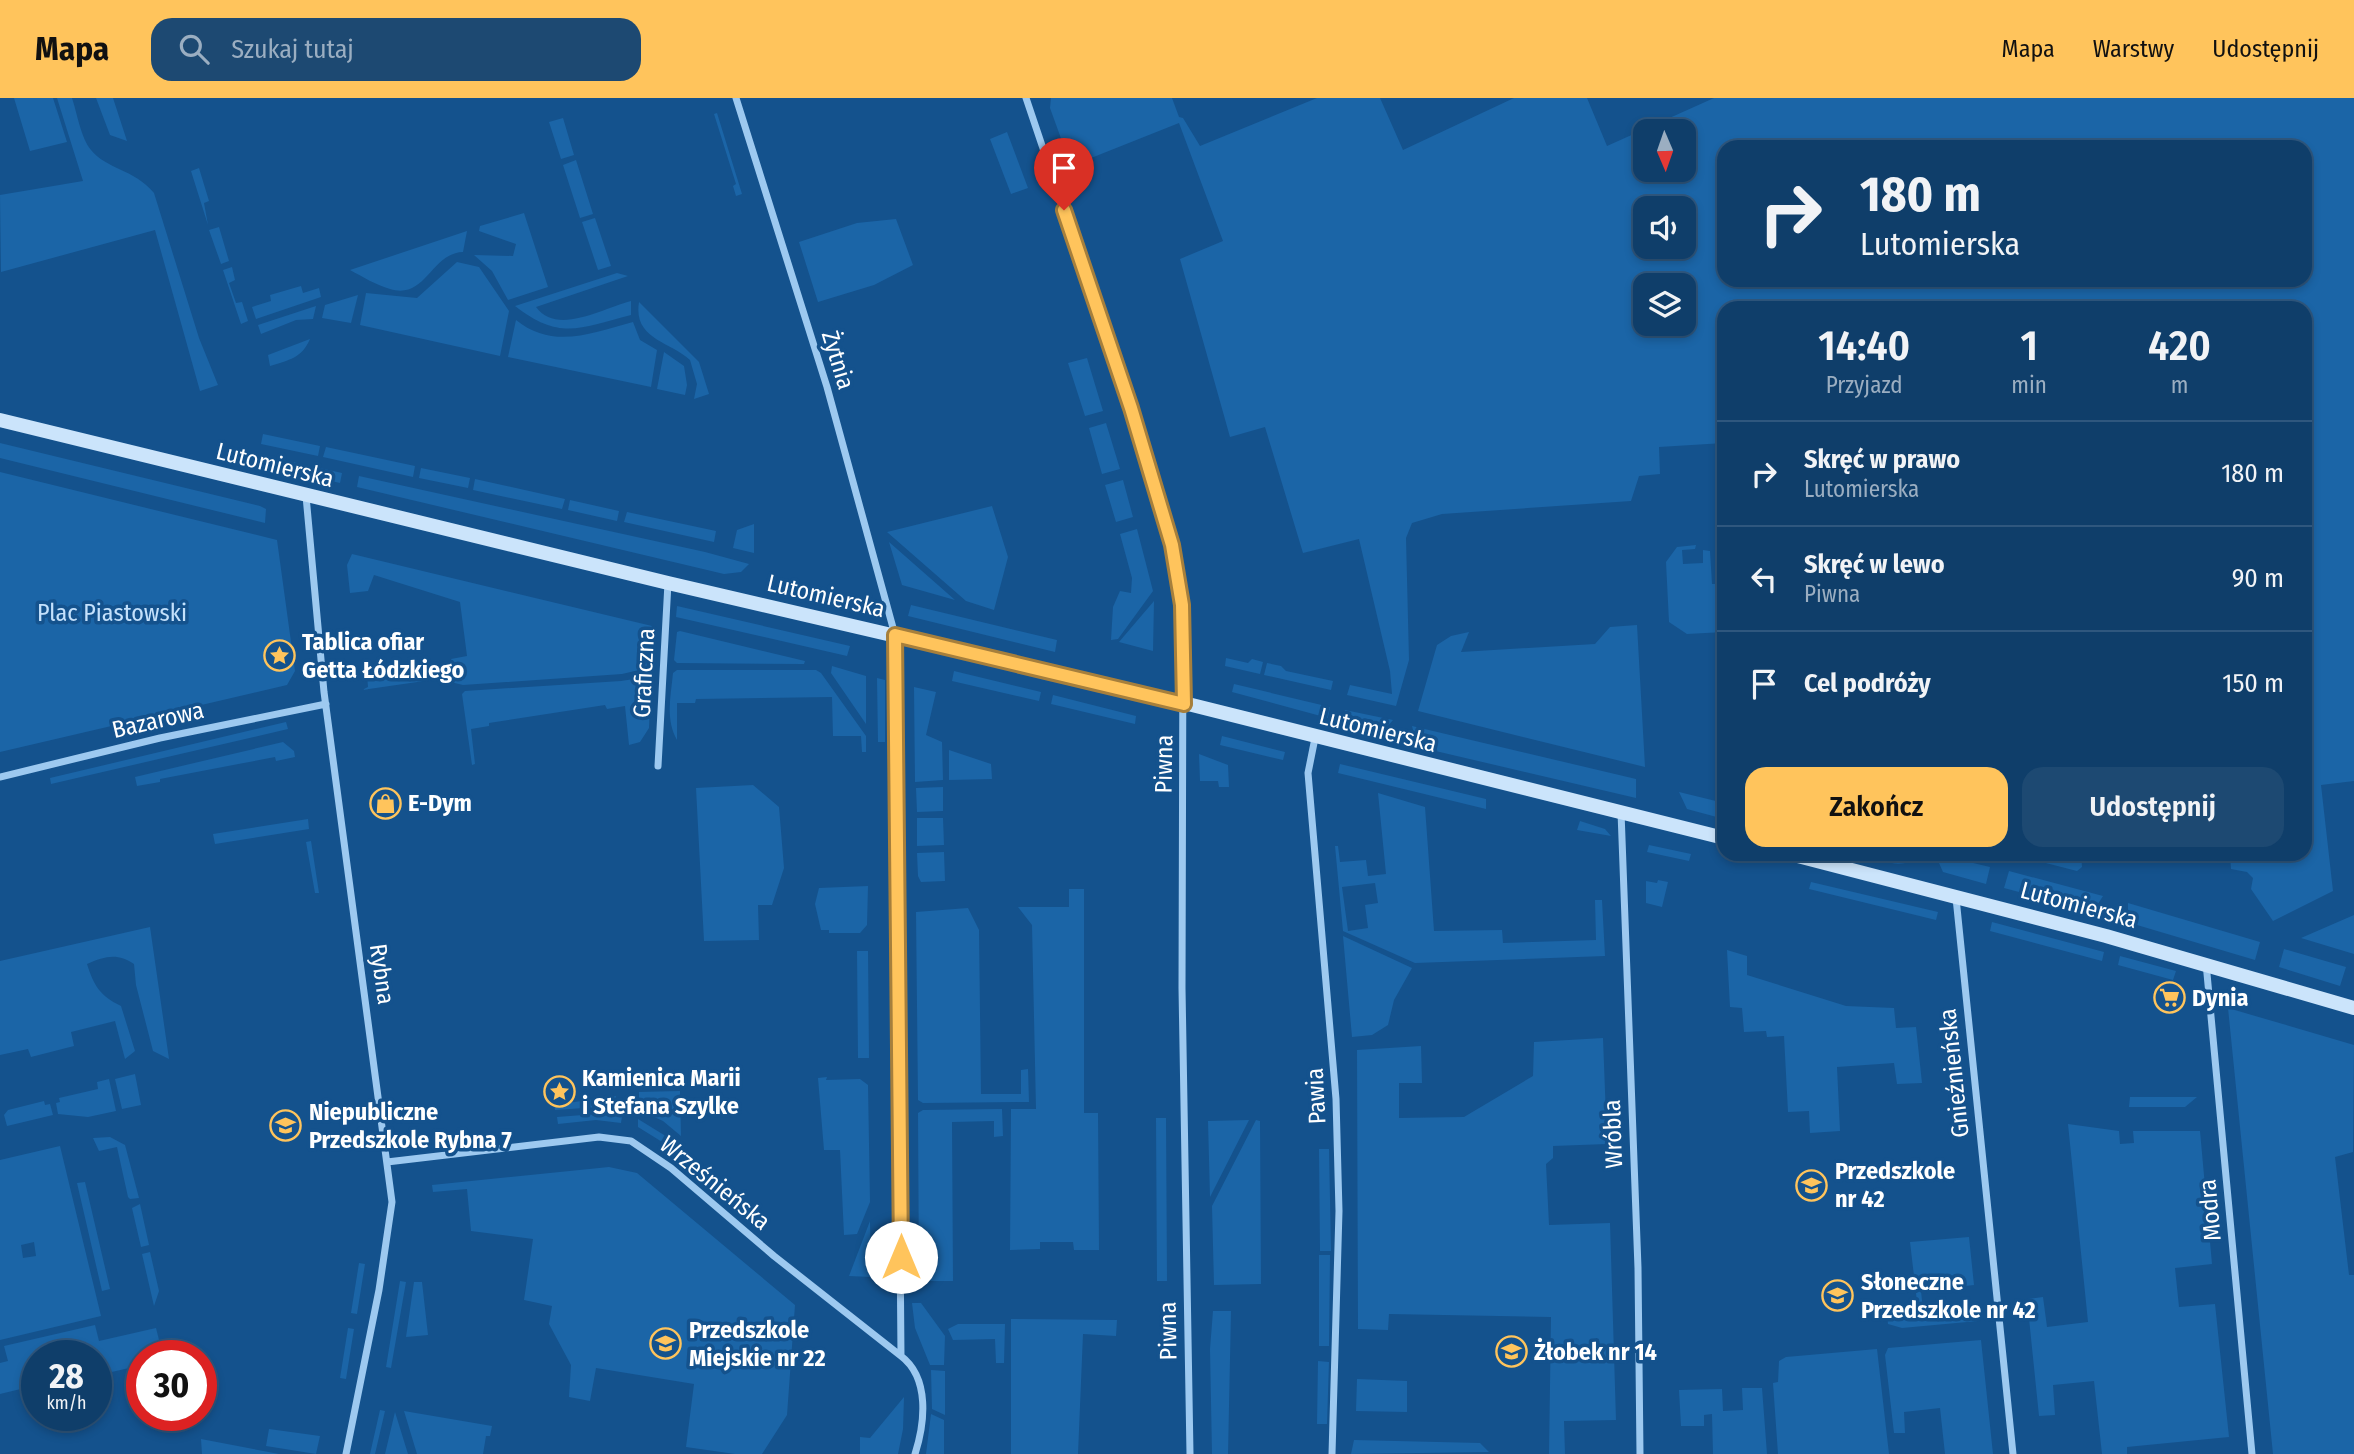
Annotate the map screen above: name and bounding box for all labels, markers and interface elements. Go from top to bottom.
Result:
search box [151,18,641,81]
text: Mapa [35,29,109,69]
icon: search [175,30,213,68]
text: Szukaj tutaj [231,34,354,65]
text: Mapa [2002,35,2055,63]
text: Warstwy [2093,35,2174,63]
text: Udostępnij [2212,35,2319,63]
north arrow [1633,119,1696,182]
map controls [1633,119,1696,336]
pin [1034,138,1094,210]
icon: arrive [1045,149,1083,187]
text: 180 m [1860,165,1981,224]
icon: right [1745,168,1836,259]
button: sound [1633,196,1696,259]
text: Lutomierska [1860,225,2020,263]
button: layers [1633,273,1696,336]
text: 14:40 [1818,321,1910,371]
text: 1 [2020,321,2038,371]
text: 420 [2148,321,2211,371]
street label: Żytnia [816,327,860,393]
text: Przyjazd [1826,371,1903,399]
text: min [2011,371,2047,399]
text: m [2171,371,2188,399]
street label: Lutomierska [213,437,337,493]
text: Skręć w prawo [1804,444,1960,475]
icon: right [1745,455,1783,493]
text: 180 m [2221,458,2284,489]
text: Lutomierska [1804,475,1919,503]
text: Skręć w lewo [1804,549,1945,580]
icon: left [1745,560,1783,598]
text: 90 m [2232,563,2284,594]
street label: Lutomierska [764,569,888,623]
text: Piwna [1804,580,1860,608]
park label: Plac Piastowski [37,599,187,627]
street label: Graficzna [628,627,660,719]
place label: Tablica ofiar Getta Łódzkiego [302,628,464,684]
place icon: Tablica ofiar Getta Łódzkiego [262,639,296,673]
icon: arrive [1745,665,1783,703]
text: Cel podróży [1804,668,1931,699]
text: 150 m [2222,668,2284,699]
street label: Bazarowa [109,696,207,744]
street label: Lutomierska [1316,702,1440,758]
street label: Piwna [1149,734,1179,794]
button: Zakończ [1745,767,2008,847]
button: Udostępnij [2022,767,2284,847]
shop icon: E-Dym [368,786,402,820]
place label: E-Dym [408,789,472,817]
street label: Lutomierska [2017,876,2141,934]
street label: Rybna [364,942,400,1006]
supermarket icon: Dynia [2152,981,2186,1015]
place label: Dynia [2192,984,2248,1012]
street label: Gnieźnieńska [1933,1007,1975,1139]
place label: Kamienica Marii i Stefana Szylke [582,1064,741,1120]
street label: Pawia [1301,1067,1331,1125]
place icon: Kamienica Marii i Stefana Szylke [542,1075,576,1109]
place label: Niepubliczne Przedszkole Rybna 7 [309,1098,512,1154]
street label: Wróbla [1598,1099,1628,1169]
school or university icon: Niepubliczne Przedszkole Rybna 7 [269,1109,303,1143]
street label: Wrześnieńska [654,1130,776,1236]
place label: Przedszkole nr 42 [1835,1157,1955,1213]
school or university icon: Przedszkole nr 42 [1795,1168,1829,1202]
street label: Modra [2193,1178,2227,1242]
position arrow [864,1220,938,1294]
place label: Słoneczne Przedszkole nr 42 [1861,1268,2036,1324]
school or university icon: Słoneczne Przedszkole nr 42 [1821,1279,1855,1313]
street label: Piwna [1153,1301,1183,1361]
place label: Przedszkole Miejskie nr 22 [689,1316,826,1372]
school or university icon: Przedszkole Miejskie nr 22 [649,1327,683,1361]
school or university icon: Żłobek nr 14 [1494,1335,1528,1369]
place label: Żłobek nr 14 [1534,1337,1657,1366]
speed limit sign: 30 [126,1340,217,1431]
text: 28 [49,1355,84,1397]
text: km/h [46,1392,87,1414]

